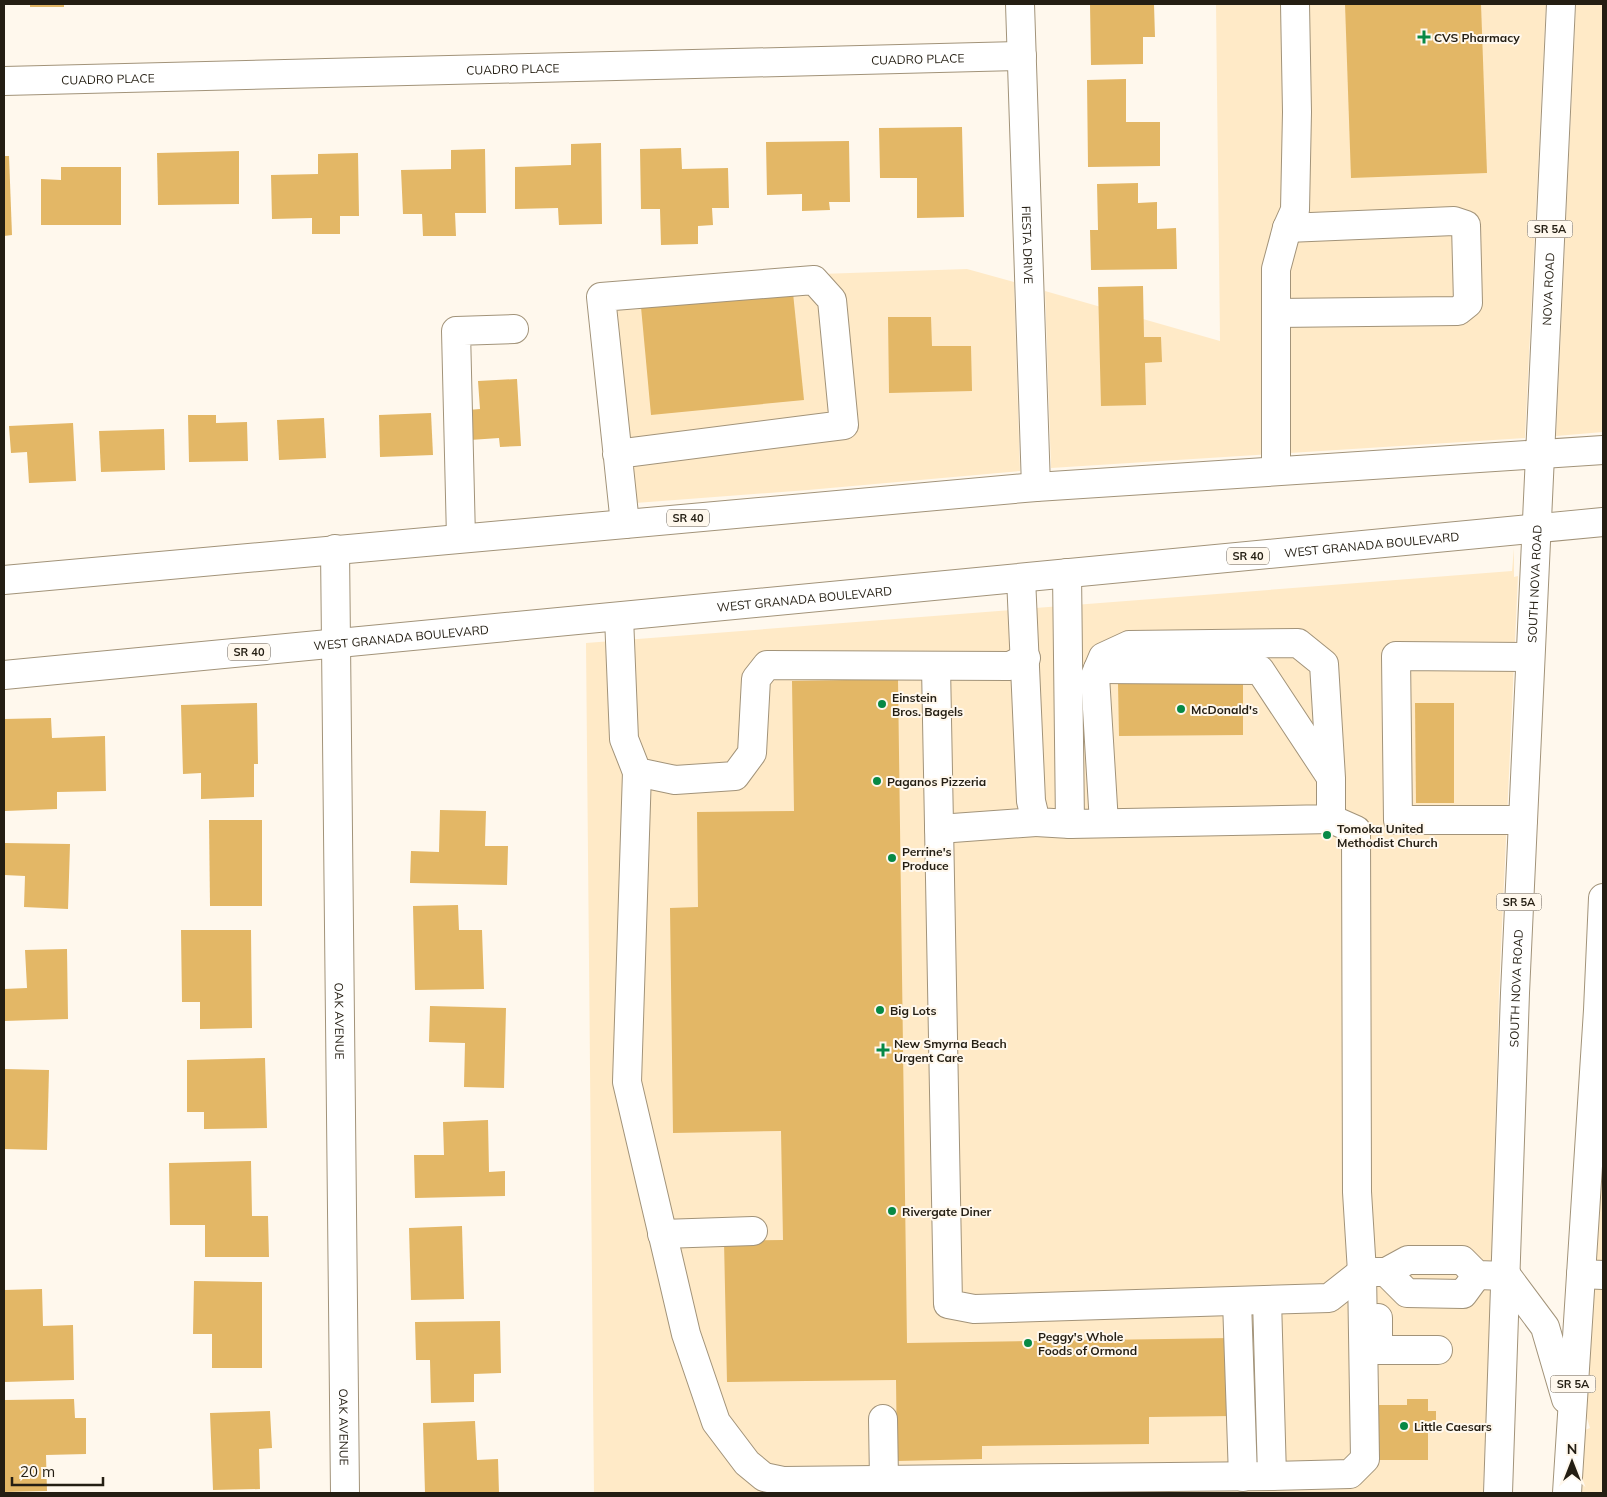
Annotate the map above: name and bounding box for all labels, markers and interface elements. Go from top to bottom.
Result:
place label: CVS Pharmacy [1434,30,1520,45]
marker: CVS Pharmacy [1418,31,1430,43]
street label: CUADRO PLACE [871,50,965,67]
street label: CUADRO PLACE [466,60,560,77]
street label: CUADRO PLACE [61,70,155,87]
street label: FIESTA DRIVE [1019,206,1037,284]
road number: SR 5A [1528,220,1572,238]
street label: NOVA ROAD [1539,252,1557,326]
road number: SR 40 [667,509,709,526]
street label: SOUTH NOVA ROAD [1524,524,1544,643]
street label: WEST GRANADA BOULEVARD [1283,528,1460,560]
road number: SR 40 [1227,548,1269,564]
street label: WEST GRANADA BOULEVARD [716,583,893,614]
street label: WEST GRANADA BOULEVARD [313,621,490,653]
road number: SR 40 [228,644,270,660]
place label: Einstein Bros. Bagels [892,690,963,719]
marker: Einstein Bros. Bagels [876,698,888,710]
place label: McDonald's [1191,702,1258,717]
marker: McDonald's [1175,703,1187,715]
place label: Paganos Pizzeria [887,774,986,789]
marker: Paganos Pizzeria [871,775,883,787]
place label: Tomoka United Methodist Church [1337,821,1438,850]
marker: Tomoka United Methodist Church [1321,829,1333,841]
place label: Perrine's Produce [902,844,952,873]
marker: Perrine's Produce [886,852,898,864]
road number: SR 5A [1496,894,1542,910]
street label: SOUTH NOVA ROAD [1506,929,1525,1048]
street label: OAK AVENUE [332,982,348,1060]
place label: Big Lots [890,1003,936,1018]
marker: Big Lots [874,1004,886,1016]
place label: New Smyrna Beach Urgent Care [894,1036,1007,1065]
marker: New Smyrna Beach Urgent Care [876,1043,890,1057]
place label: Rivergate Diner [902,1204,992,1219]
marker: Rivergate Diner [886,1205,898,1217]
place label: Peggy's Whole Foods of Ormond [1038,1329,1137,1358]
marker: Peggy's Whole Foods of Ormond [1022,1337,1034,1349]
road number: SR 5A [1550,1376,1596,1392]
street label: OAK AVENUE [336,1388,352,1466]
place label: Little Caesars [1414,1419,1492,1434]
marker: Little Caesars [1398,1420,1410,1432]
north arrow [1547,1437,1597,1487]
text: N [1567,1440,1577,1458]
scale bar [12,1454,104,1486]
text: 20 m [20,1462,55,1481]

